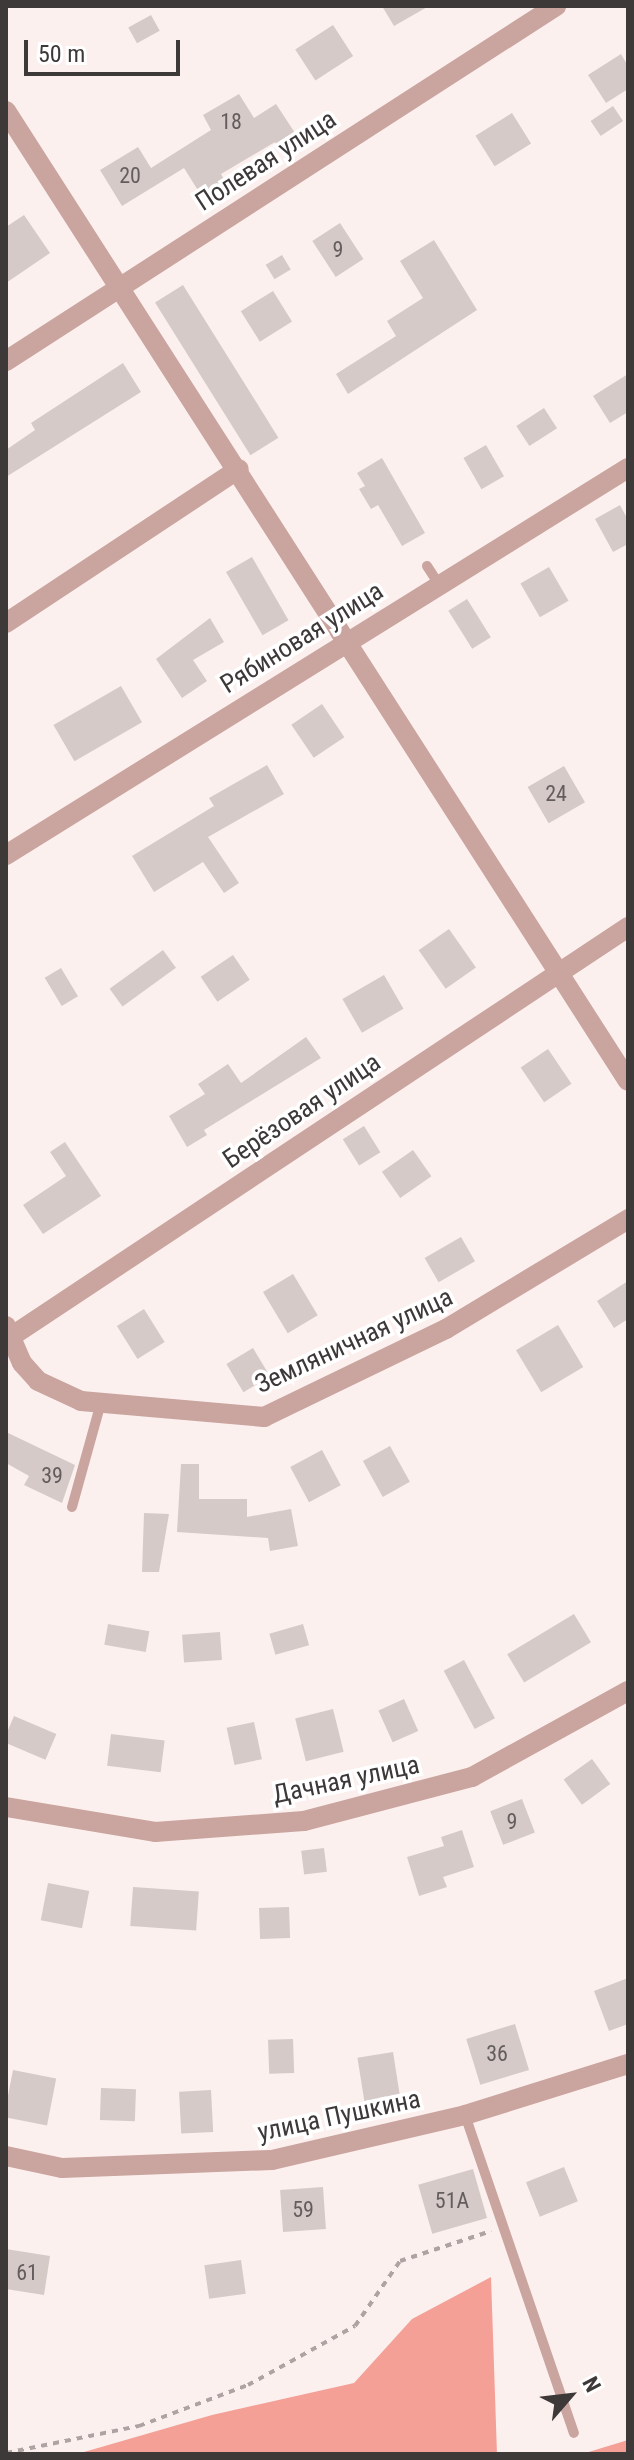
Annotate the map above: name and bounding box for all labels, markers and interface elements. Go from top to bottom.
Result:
scale bar [28,24,184,74]
text: 50 m [38,40,85,68]
street label: Полевая улица [190,104,342,218]
house number: 18 [220,109,242,135]
house number: 20 [119,163,141,189]
house number: 9 [333,237,343,263]
street label: Рябиновая улица [215,576,389,700]
house number: 24 [545,781,567,807]
street label: Берёзовая улица [217,1047,387,1175]
street label: Земляничная улица [250,1282,458,1400]
house number: 39 [41,1463,63,1489]
street label: Дачная улица [270,1749,422,1811]
house number: 9 [507,1809,517,1835]
house number: 36 [486,2041,508,2067]
street label: улица Пушкина [255,2084,423,2148]
house number: 51А [435,2188,469,2214]
house number: 59 [292,2197,314,2223]
house number: 61 [16,2260,38,2286]
north arrow [530,2356,610,2436]
text: N [577,2373,606,2396]

